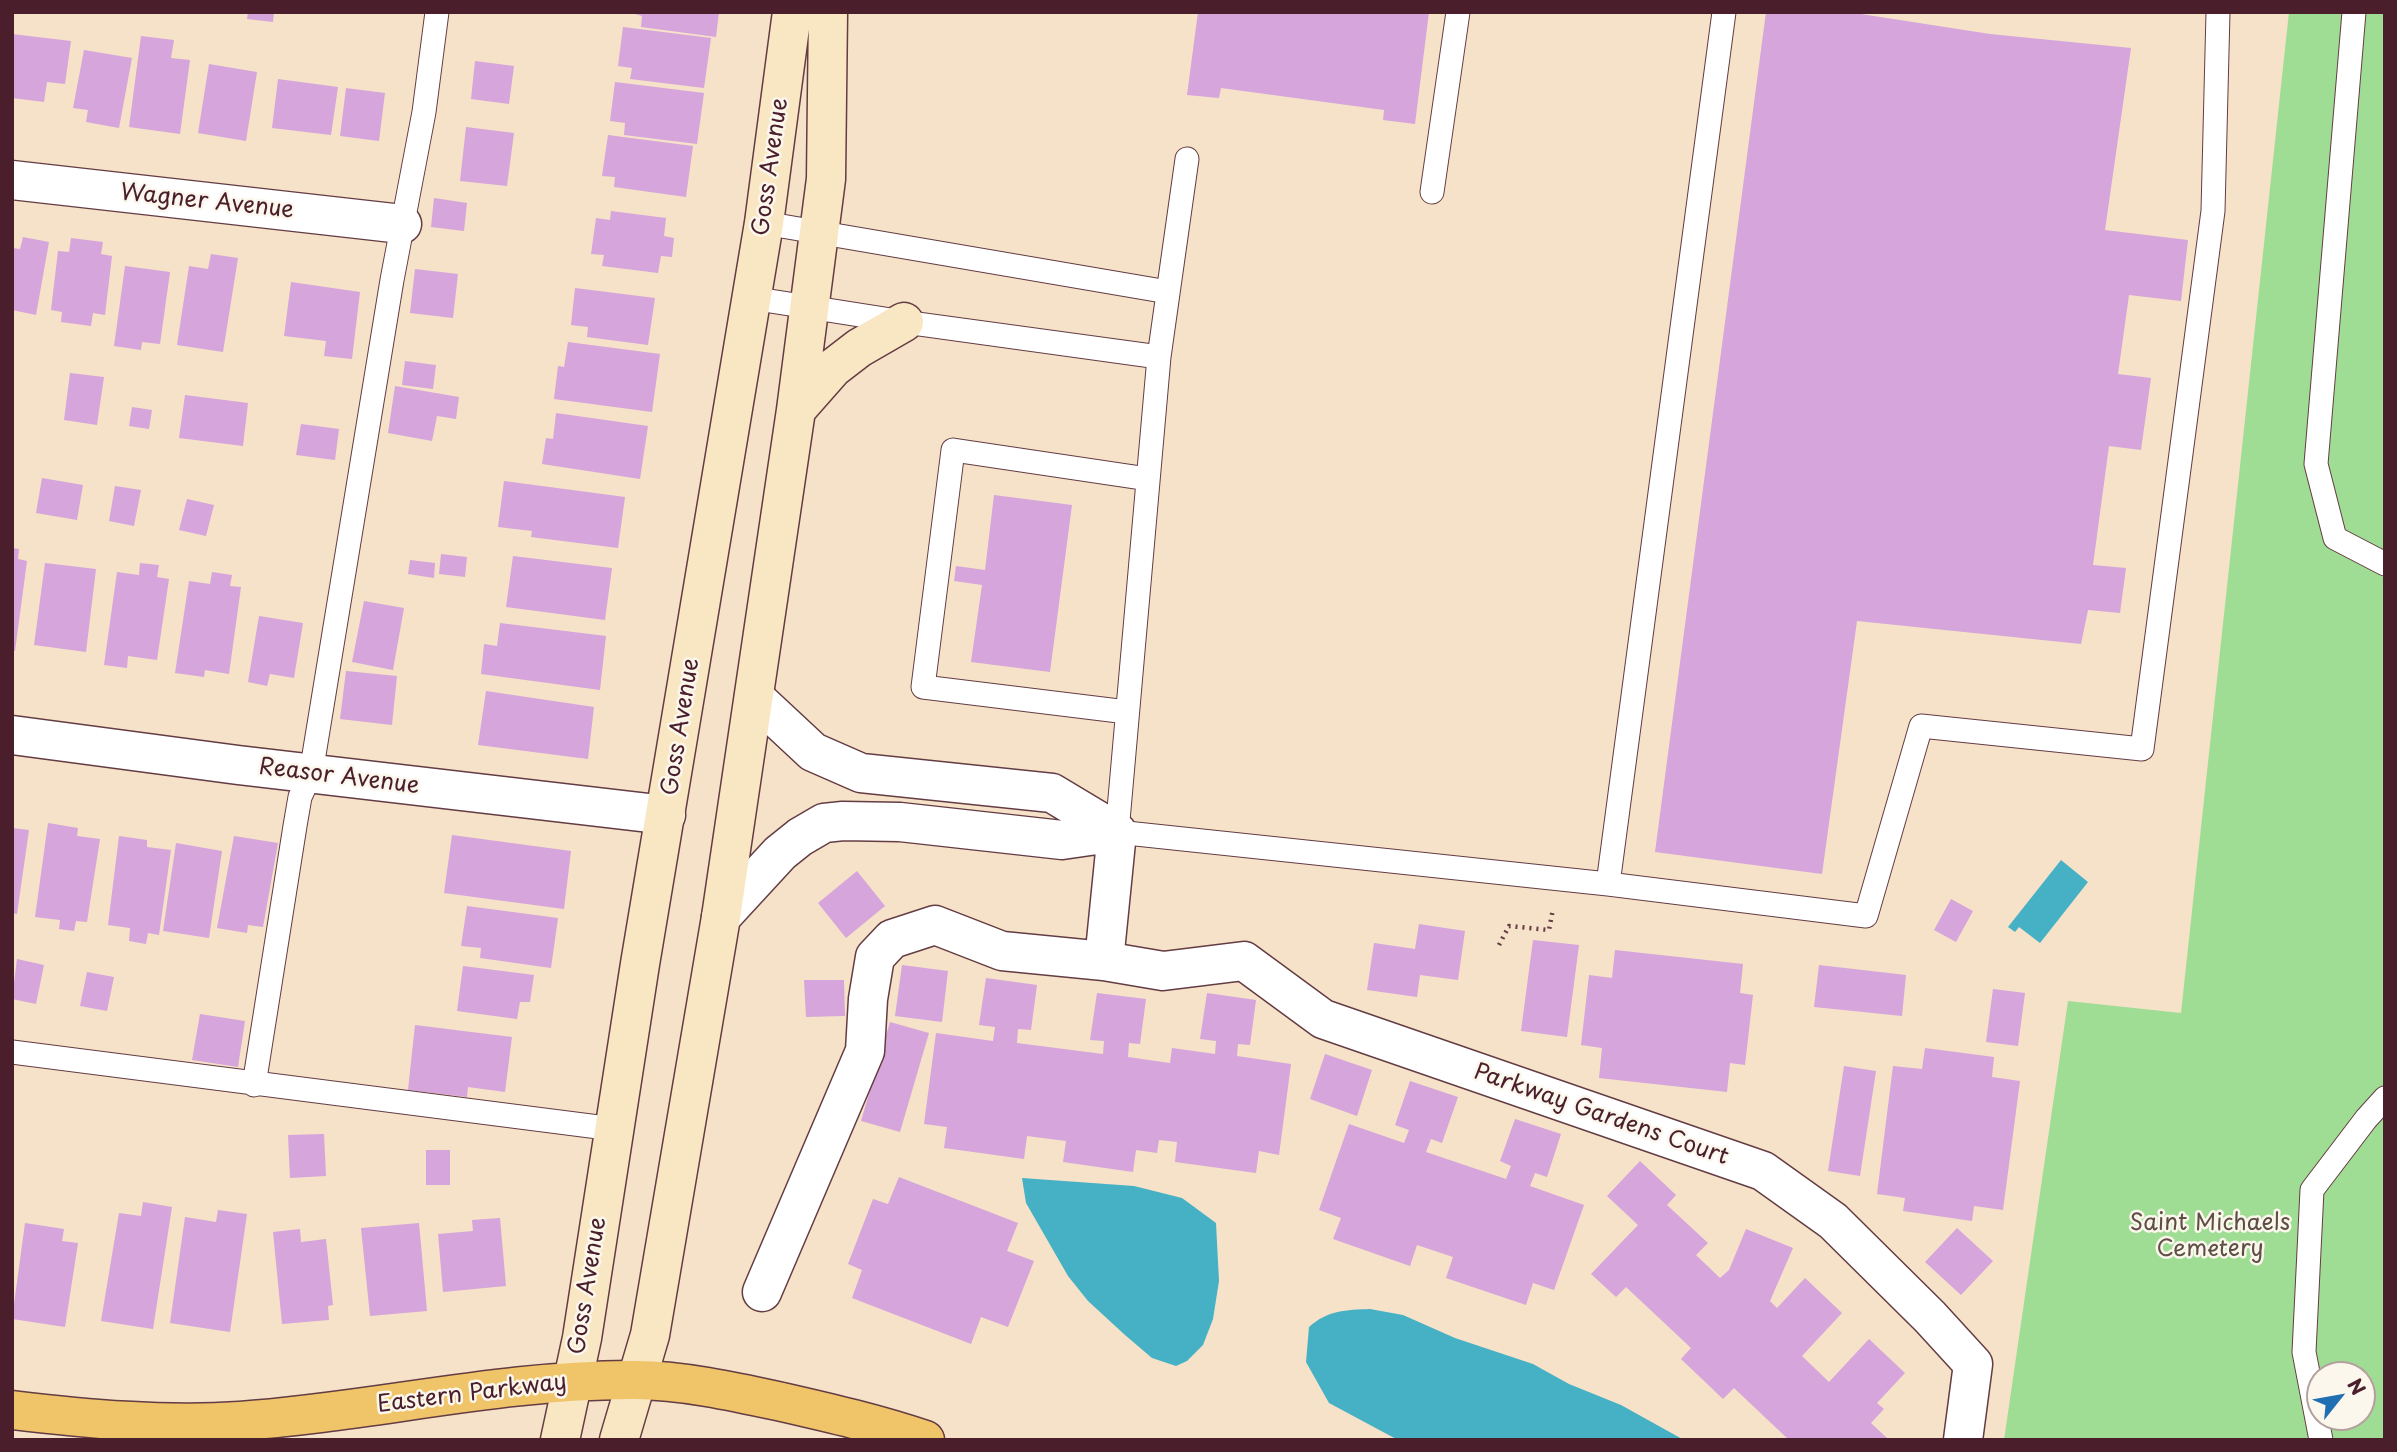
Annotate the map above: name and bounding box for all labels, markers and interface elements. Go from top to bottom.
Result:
street label: Goss Avenue [748,96,794,238]
street label: Wagner Avenue [119,179,295,225]
street label: Goss Avenue [657,656,705,798]
street label: Reasor Avenue [257,753,421,801]
street label: Parkway Gardens Court [1470,1058,1732,1172]
park label: Saint Michaels Cemetery [2130,1210,2290,1264]
street label: Goss Avenue [564,1215,612,1357]
north arrow [2306,1361,2376,1431]
street label: Eastern Parkway [376,1369,568,1419]
text: N [2341,1373,2373,1400]

